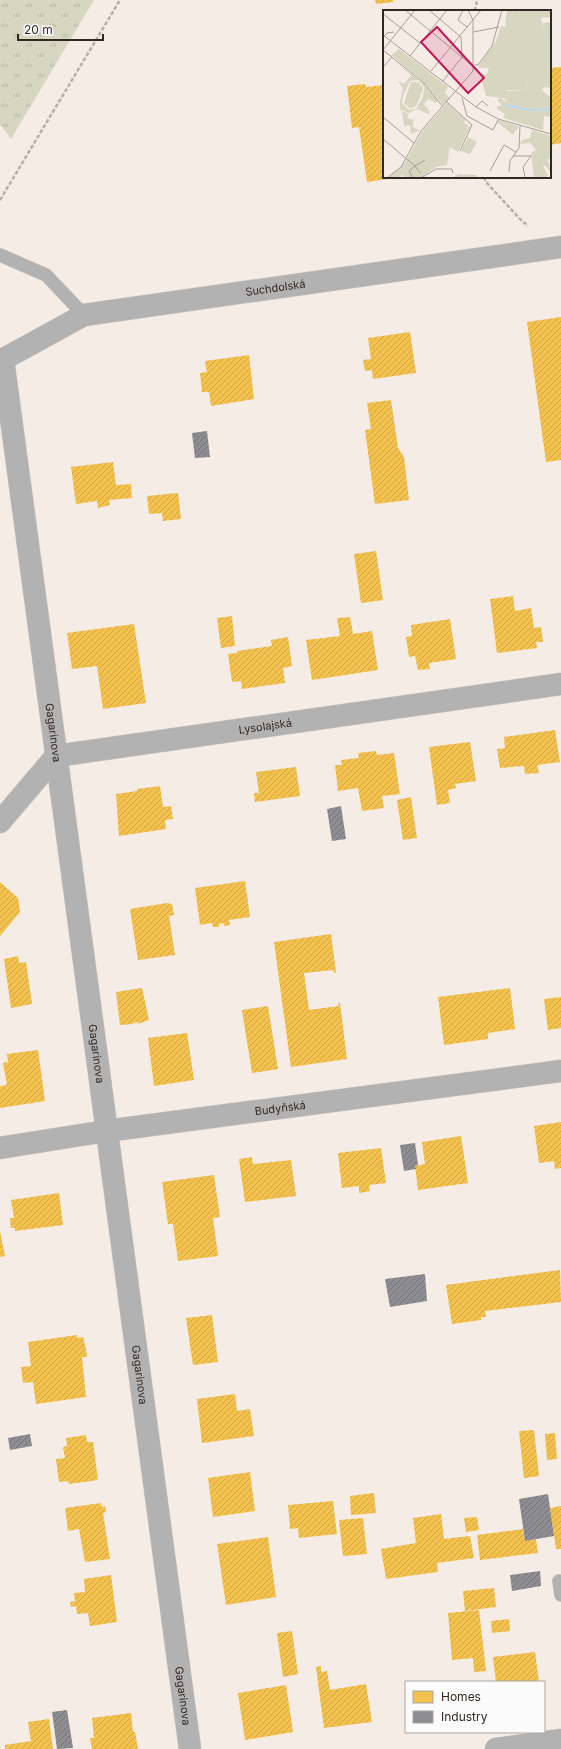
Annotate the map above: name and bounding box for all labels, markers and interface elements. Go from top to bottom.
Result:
inset map [383,10,551,178]
scale bar [18,16,103,42]
text: 20 m [24,22,53,37]
street label: Suchdolská [244,277,306,299]
street label: Gagarinova [42,702,64,763]
street label: Lysolajská [238,715,293,737]
street label: Gagarinova [86,1023,107,1084]
street label: Budyňská [254,1098,306,1118]
street label: Gagarinova [129,1344,151,1405]
street label: Gagarinova [172,1666,194,1726]
legend [405,1681,545,1733]
text: Homes [441,1689,481,1704]
text: Industry [441,1709,488,1724]

